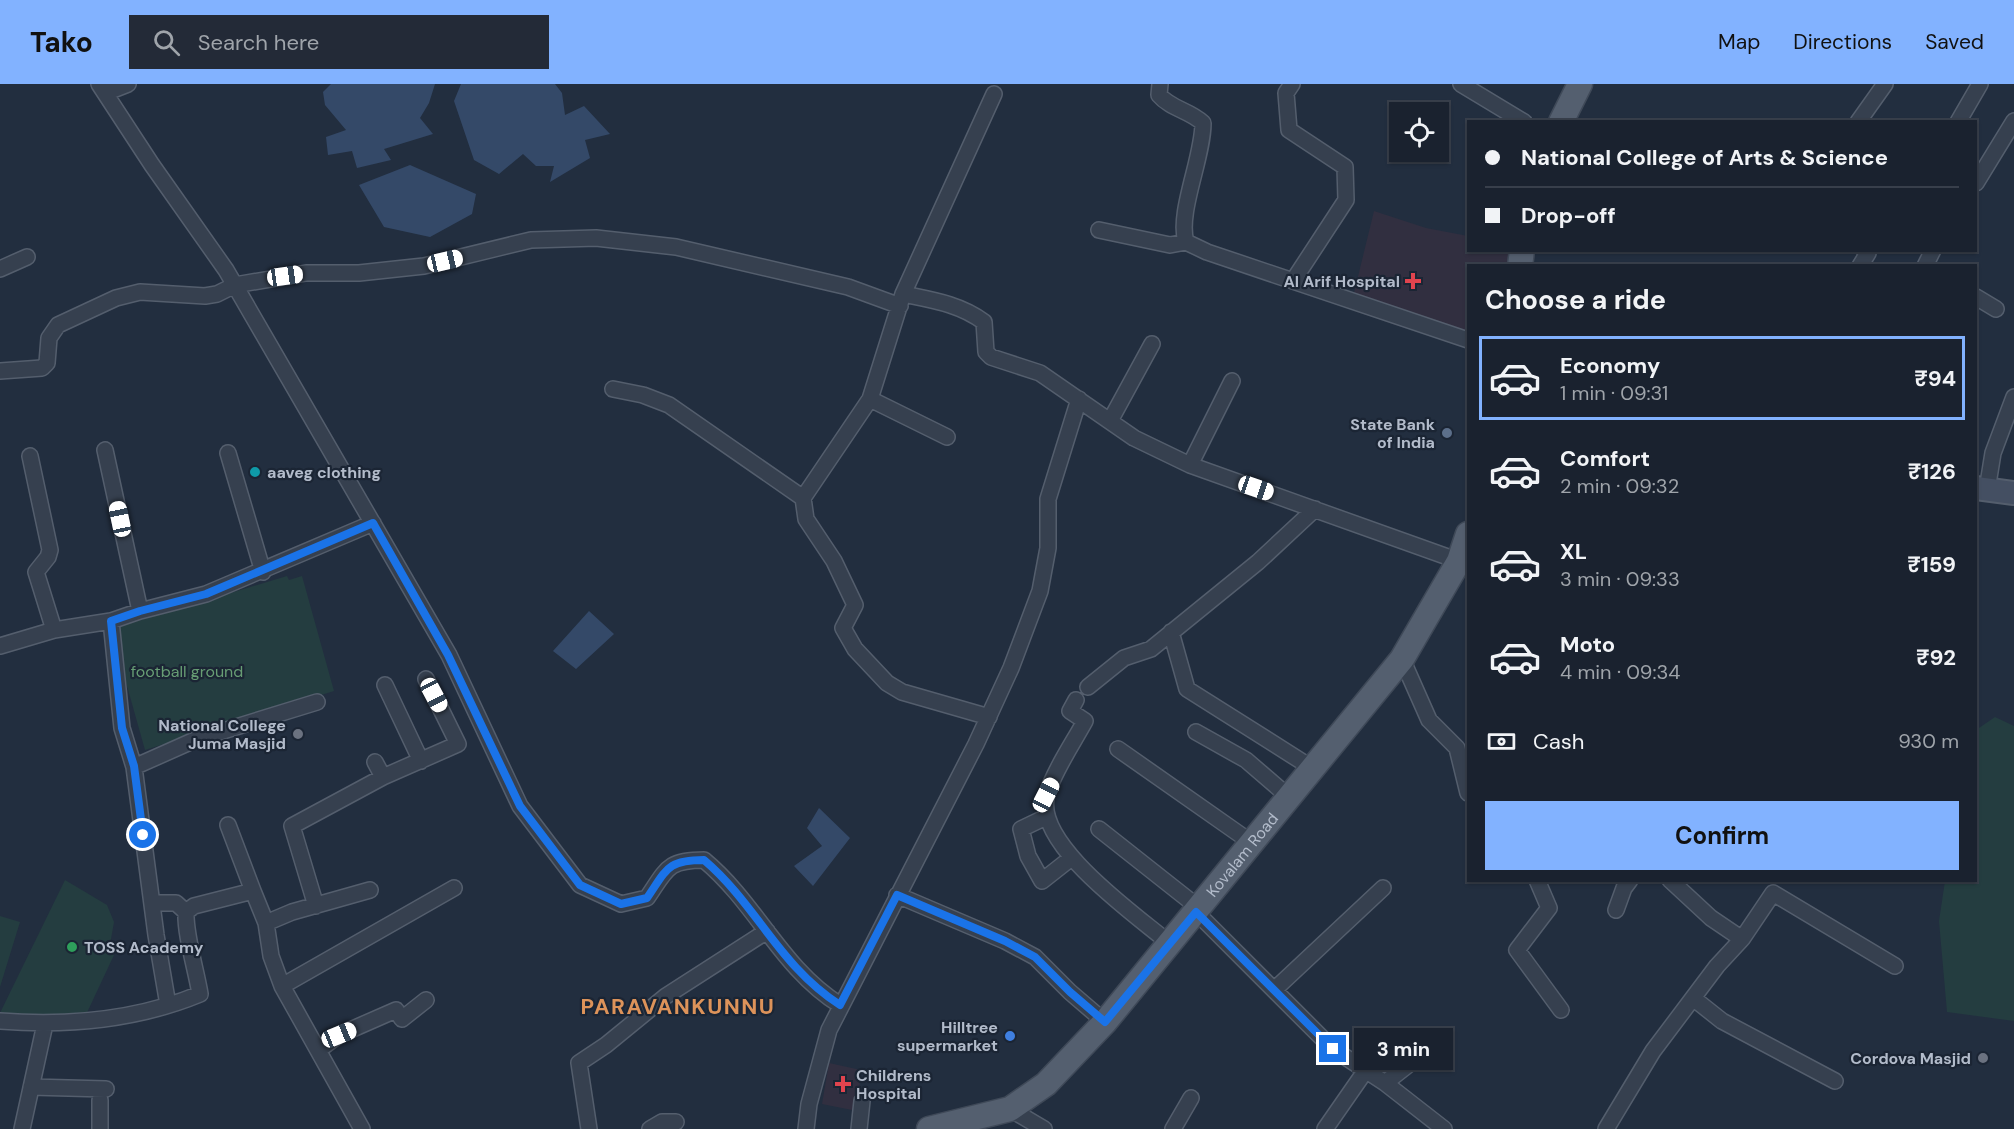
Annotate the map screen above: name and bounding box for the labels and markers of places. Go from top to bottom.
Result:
place label: Al Arif Hospital [1284,271,1400,292]
marker: Al Arif Hospital [1404,272,1422,290]
place label: State Bank of India [1350,414,1436,453]
marker: State Bank of India [1440,426,1454,440]
place label: aaveg clothing [267,462,381,483]
marker: aaveg clothing [248,465,262,479]
place label: National College Juma Masjid [158,715,286,754]
marker: National College Juma Masjid [291,727,305,741]
place label: TOSS Academy [84,937,204,958]
marker: TOSS Academy [65,940,79,954]
place label: Hilltree supermarket [897,1017,998,1056]
marker: Hilltree supermarket [1003,1029,1017,1043]
place label: Cordova Masjid [1850,1048,1971,1069]
marker: Cordova Masjid [1976,1051,1990,1065]
place label: Childrens Hospital [856,1065,931,1104]
marker: Childrens Hospital [834,1075,852,1093]

